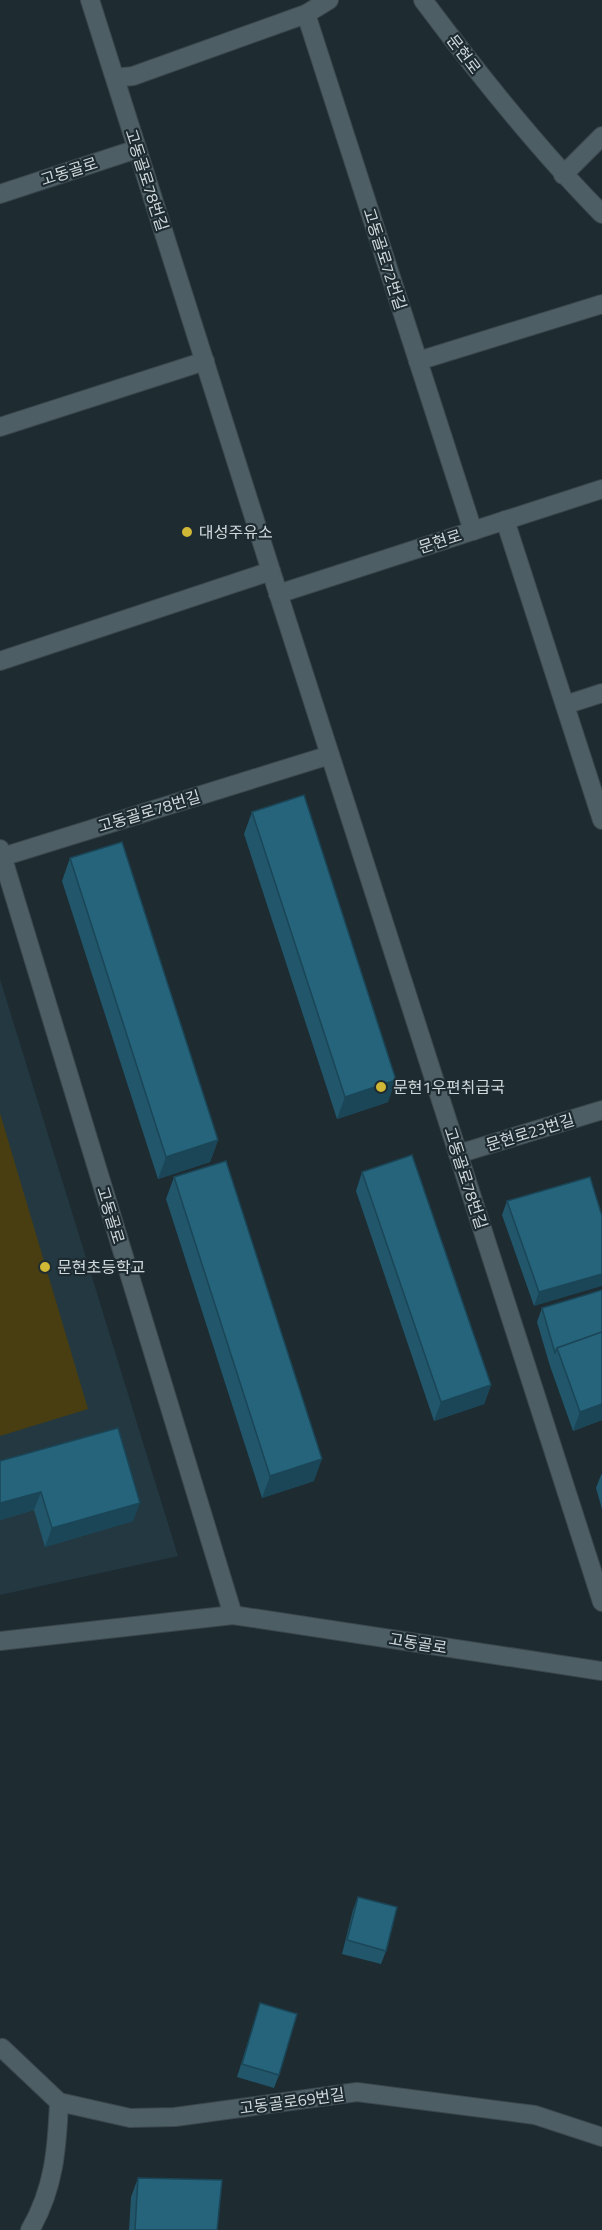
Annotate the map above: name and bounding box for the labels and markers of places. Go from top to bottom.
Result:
place label: 대성주유소 [199,520,273,544]
marker: 대성주유소 [180,525,194,539]
place label: 문현1우편취급국 [393,1075,505,1099]
marker: 문현1우편취급국 [374,1080,388,1094]
place label: 문현초등학교 [57,1255,145,1279]
marker: 문현초등학교 [38,1260,52,1274]

